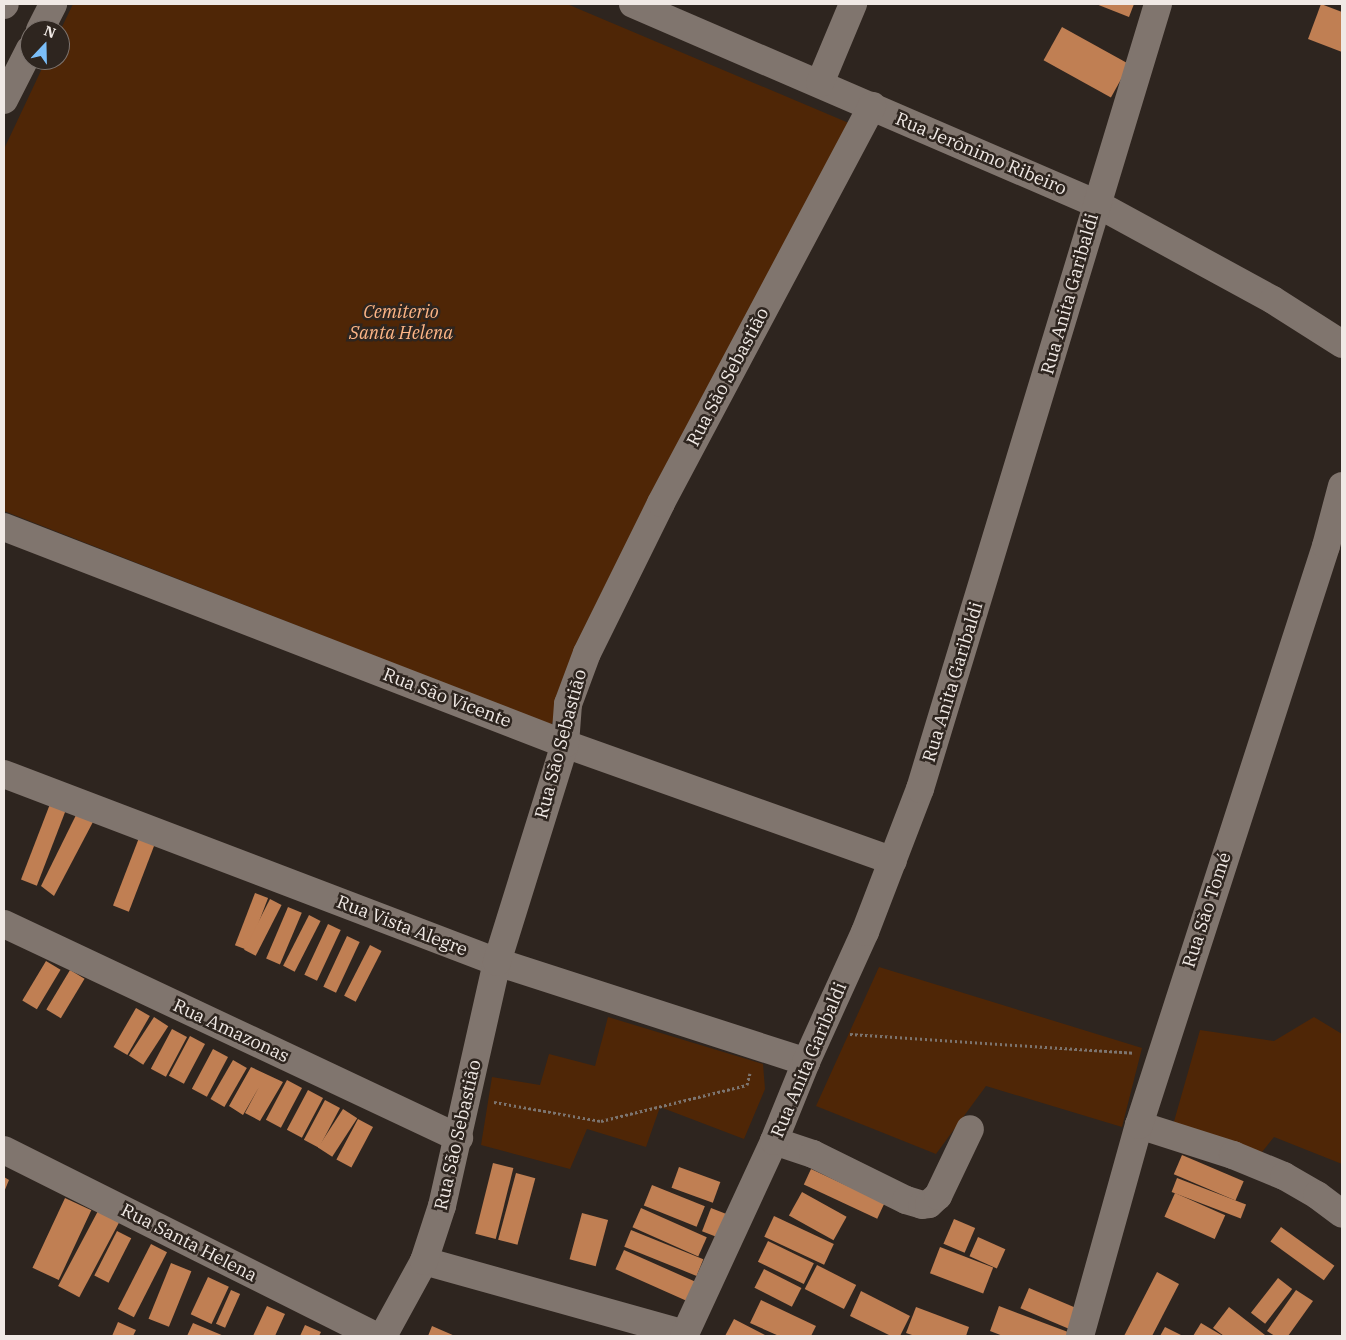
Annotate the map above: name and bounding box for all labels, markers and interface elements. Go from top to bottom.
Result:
north arrow [20,20,70,70]
text: N [42,22,58,42]
street label: Rua Jerônimo Ribeiro [892,108,1070,200]
street label: Rua Anita Garibaldi [1037,211,1103,377]
park label: Cemiterio Santa Helena [349,302,453,344]
street label: Rua São Sebastião [682,304,774,450]
street label: Rua Anita Garibaldi [918,599,988,765]
street label: Rua São Vicente [380,664,514,732]
street label: Rua São Sebastião [531,667,591,821]
street label: Rua São Tomé [1178,850,1236,970]
street label: Rua Vista Alegre [334,891,470,961]
street label: Rua Anita Garibaldi [767,979,851,1141]
street label: Rua Amazonas [169,995,293,1067]
street label: Rua São Sebastião [430,1058,486,1212]
street label: Rua Santa Helena [117,1199,261,1287]

